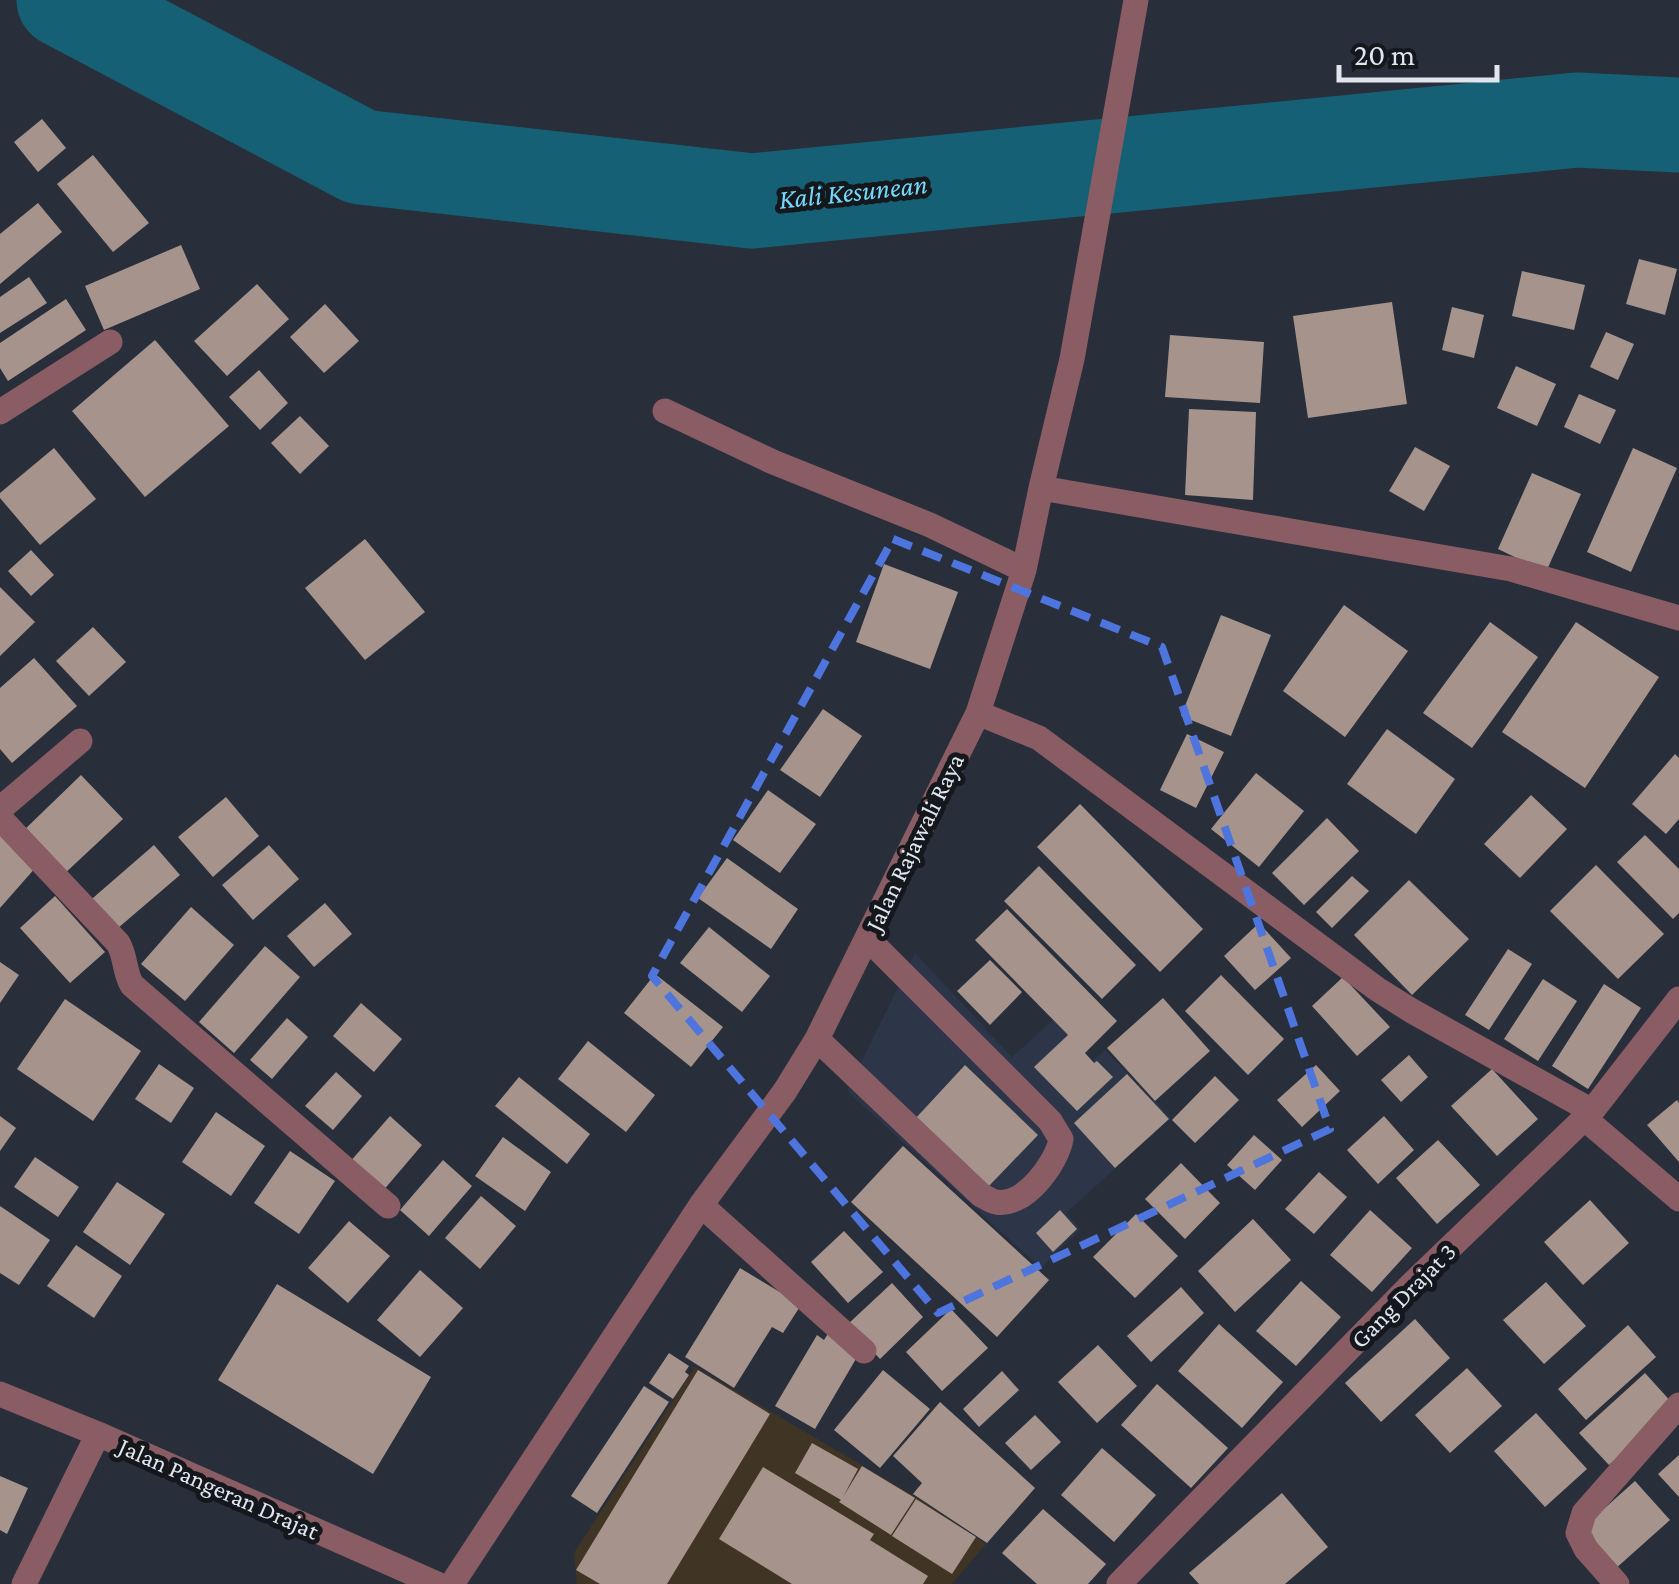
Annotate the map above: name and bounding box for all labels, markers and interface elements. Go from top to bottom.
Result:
scale bar [1339,20,1496,82]
text: 20 m [1354,38,1415,71]
water label: Kali Kesunean [777,168,929,215]
street label: Jalan Rajawali Raya [859,749,970,937]
street label: Gang Drajat 3 [1345,1237,1462,1354]
street label: Jalan Pangeran Drajat [112,1431,324,1546]

